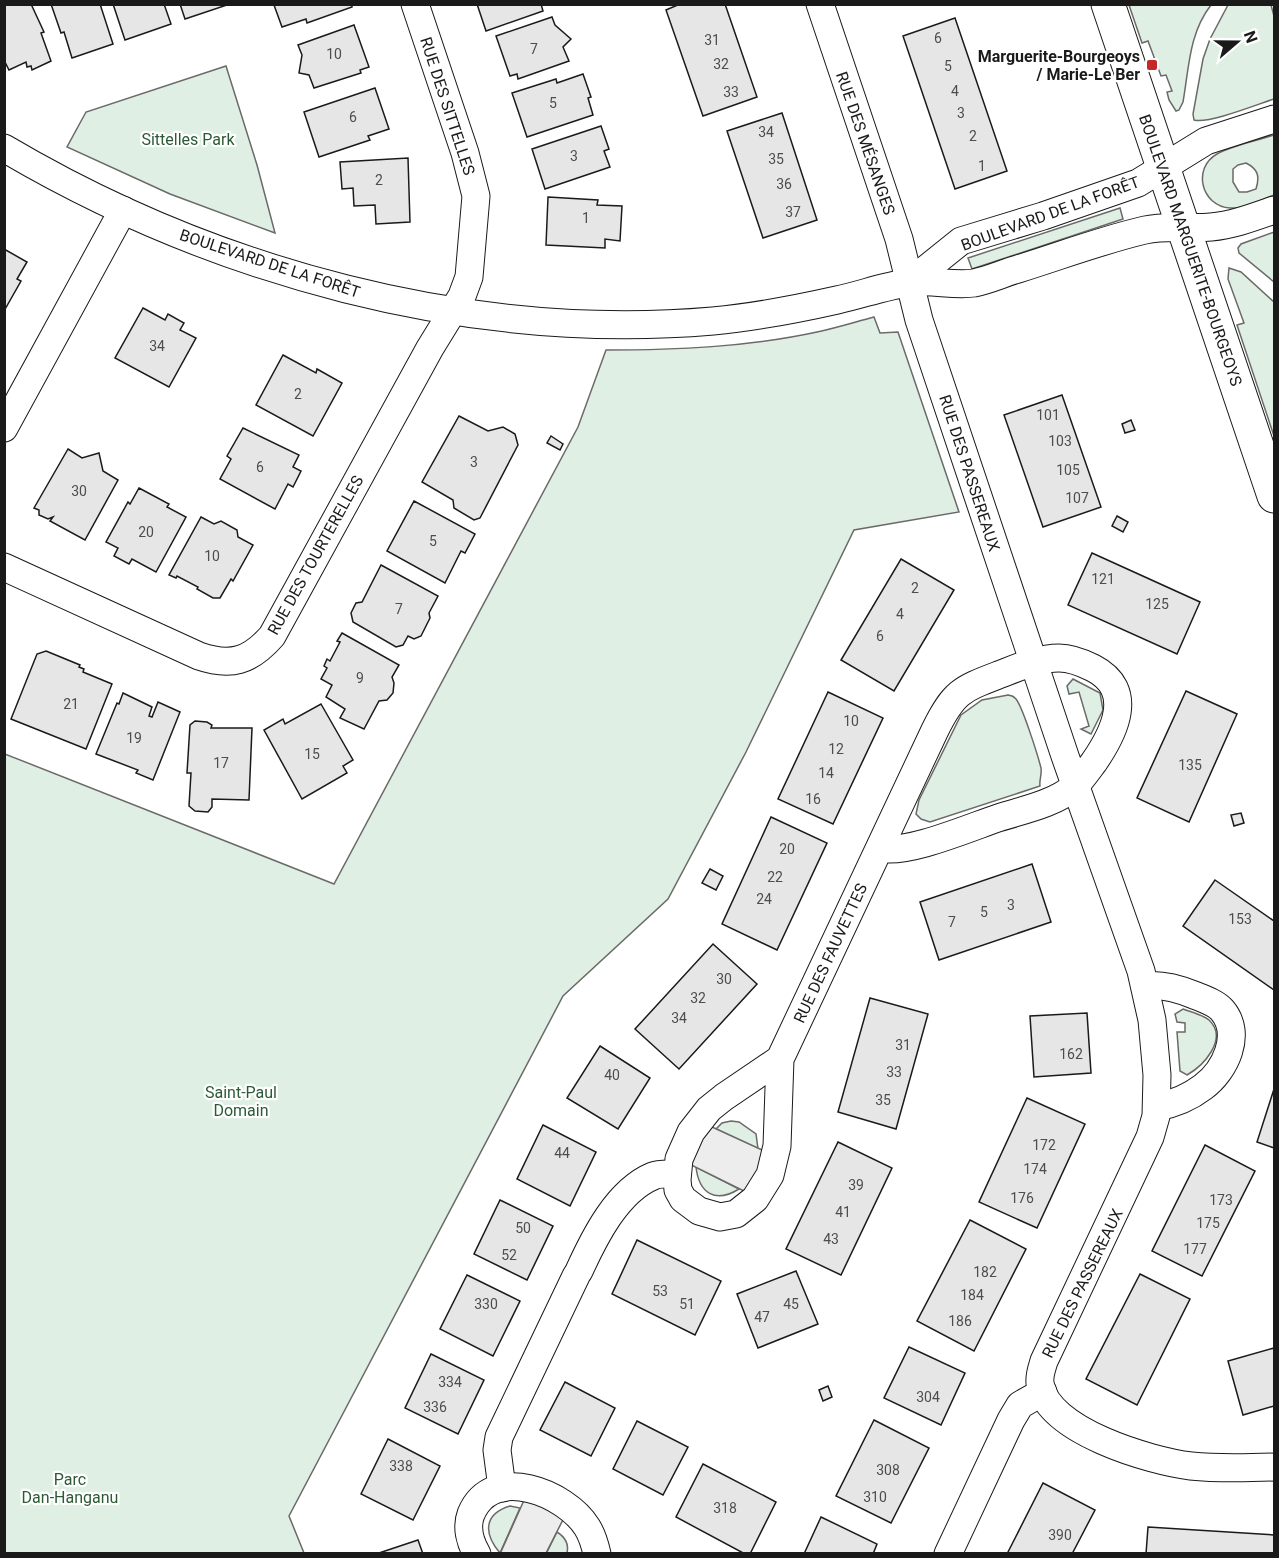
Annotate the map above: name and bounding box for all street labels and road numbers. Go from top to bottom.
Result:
street label: RUE DES SITTELLES [416,35,479,178]
street label: RUE DES MÉSANGES [832,69,899,217]
street label: BOULEVARD MARGUERITE-BOURGEOYS [1135,112,1246,389]
street label: BOULEVARD DE LA FORÊT [958,172,1142,255]
street label: BOULEVARD DE LA FORÊT [177,225,363,302]
street label: RUE DES PASSEREAUX [935,392,1004,554]
street label: RUE DES TOURTERELLES [264,472,367,638]
street label: RUE DES FAUVETTES [790,880,871,1026]
street label: RUE DES PASSEREAUX [1038,1206,1127,1361]

